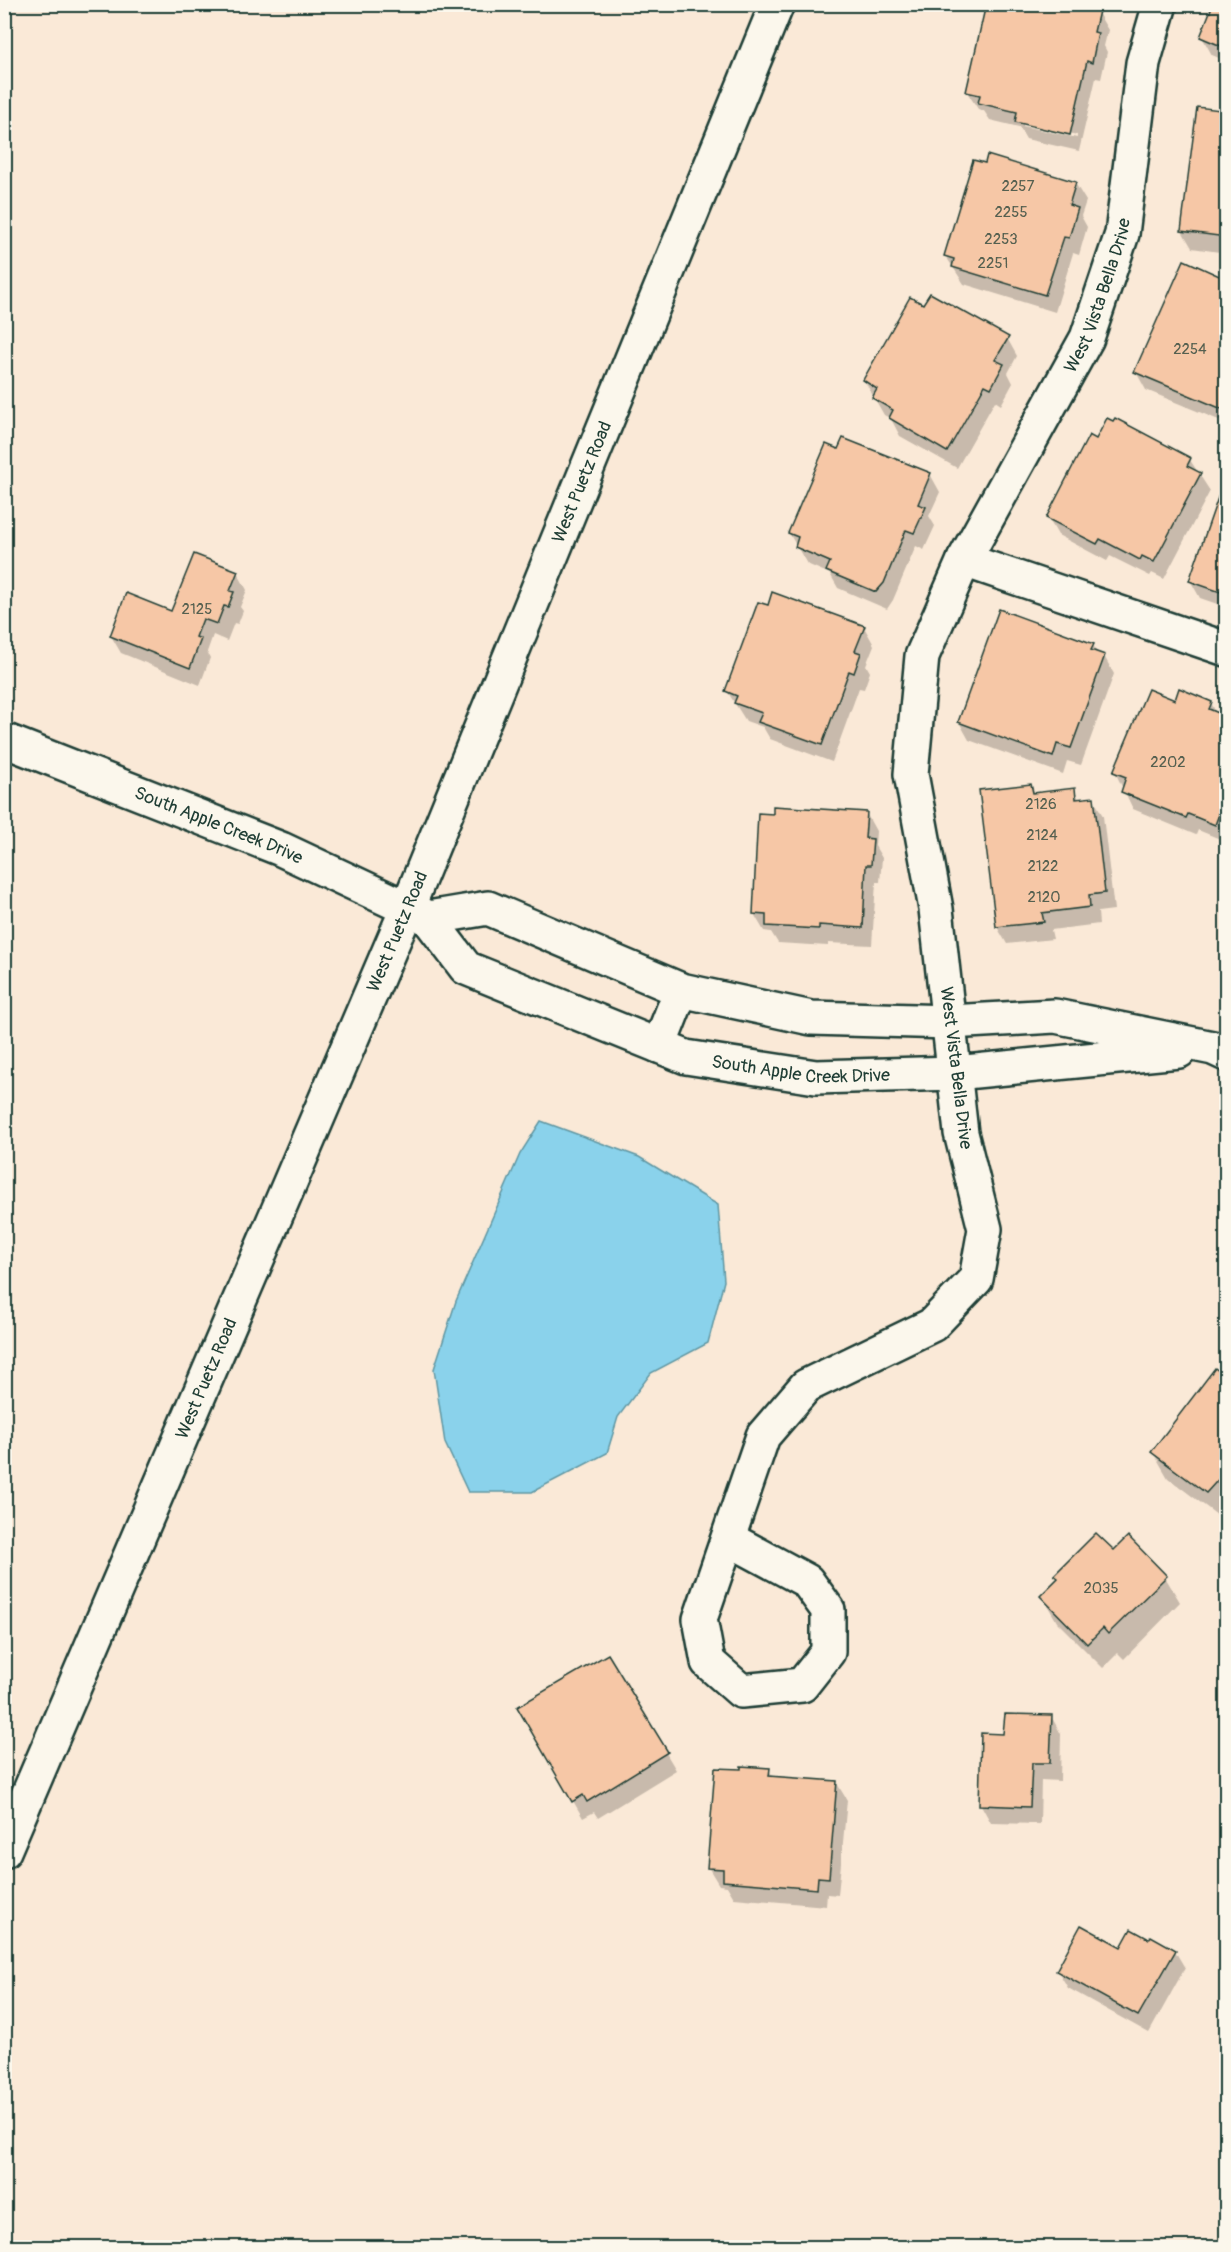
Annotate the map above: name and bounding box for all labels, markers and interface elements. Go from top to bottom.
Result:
house number: 2257 [1002,177,1034,196]
house number: 2255 [994,203,1028,222]
street label: West Vista Bella Drive [1059,217,1135,377]
house number: 2253 [984,230,1018,249]
house number: 2251 [978,254,1008,273]
house number: 2254 [1173,340,1207,359]
street label: West Puetz Road [547,418,617,546]
house number: 2125 [182,600,212,619]
house number: 2202 [1150,753,1186,772]
street label: South Apple Creek Drive [131,781,307,869]
house number: 2126 [1025,795,1057,814]
house number: 2124 [1026,826,1058,845]
house number: 2122 [1027,857,1059,876]
street label: West Puetz Road [361,868,433,996]
house number: 2120 [1028,888,1060,907]
street label: West Vista Bella Drive [935,986,977,1151]
street label: South Apple Creek Drive [710,1050,891,1088]
street label: West Puetz Road [170,1315,242,1442]
house number: 2035 [1083,1579,1119,1598]

